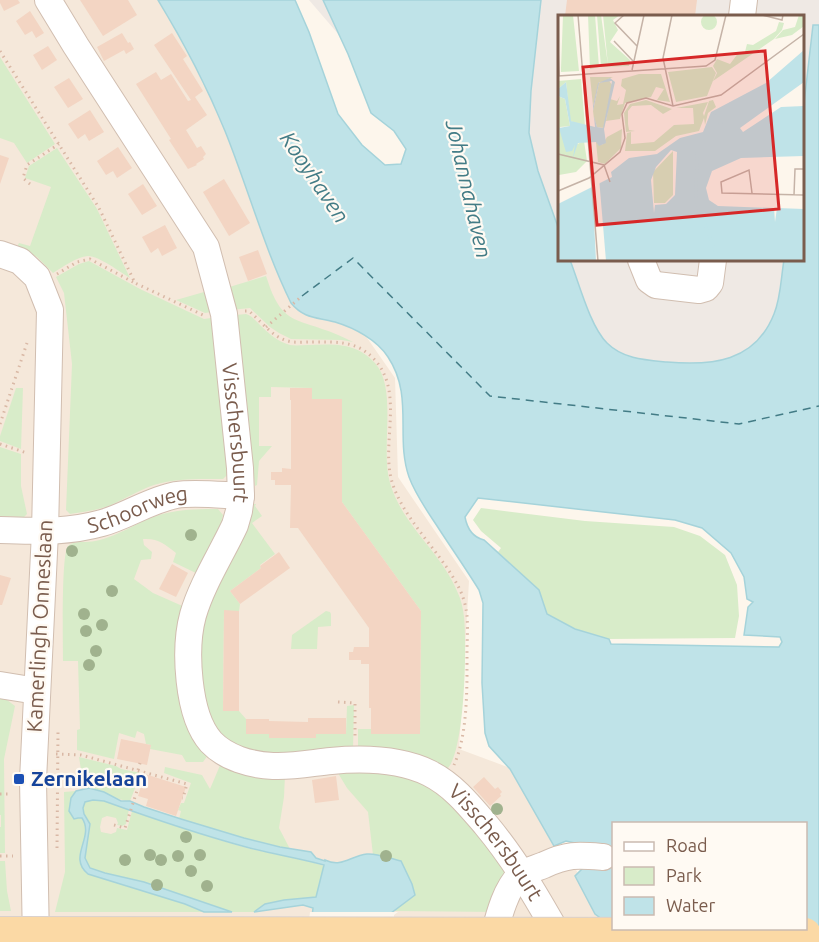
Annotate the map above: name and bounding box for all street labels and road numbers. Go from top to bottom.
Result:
street label: Visschersbuurt [218,362,254,504]
street label: Schoorweg [85,481,189,537]
street label: Kamerlingh Onneslaan [21,519,57,733]
street label: Visschersbuurt [444,778,548,904]

